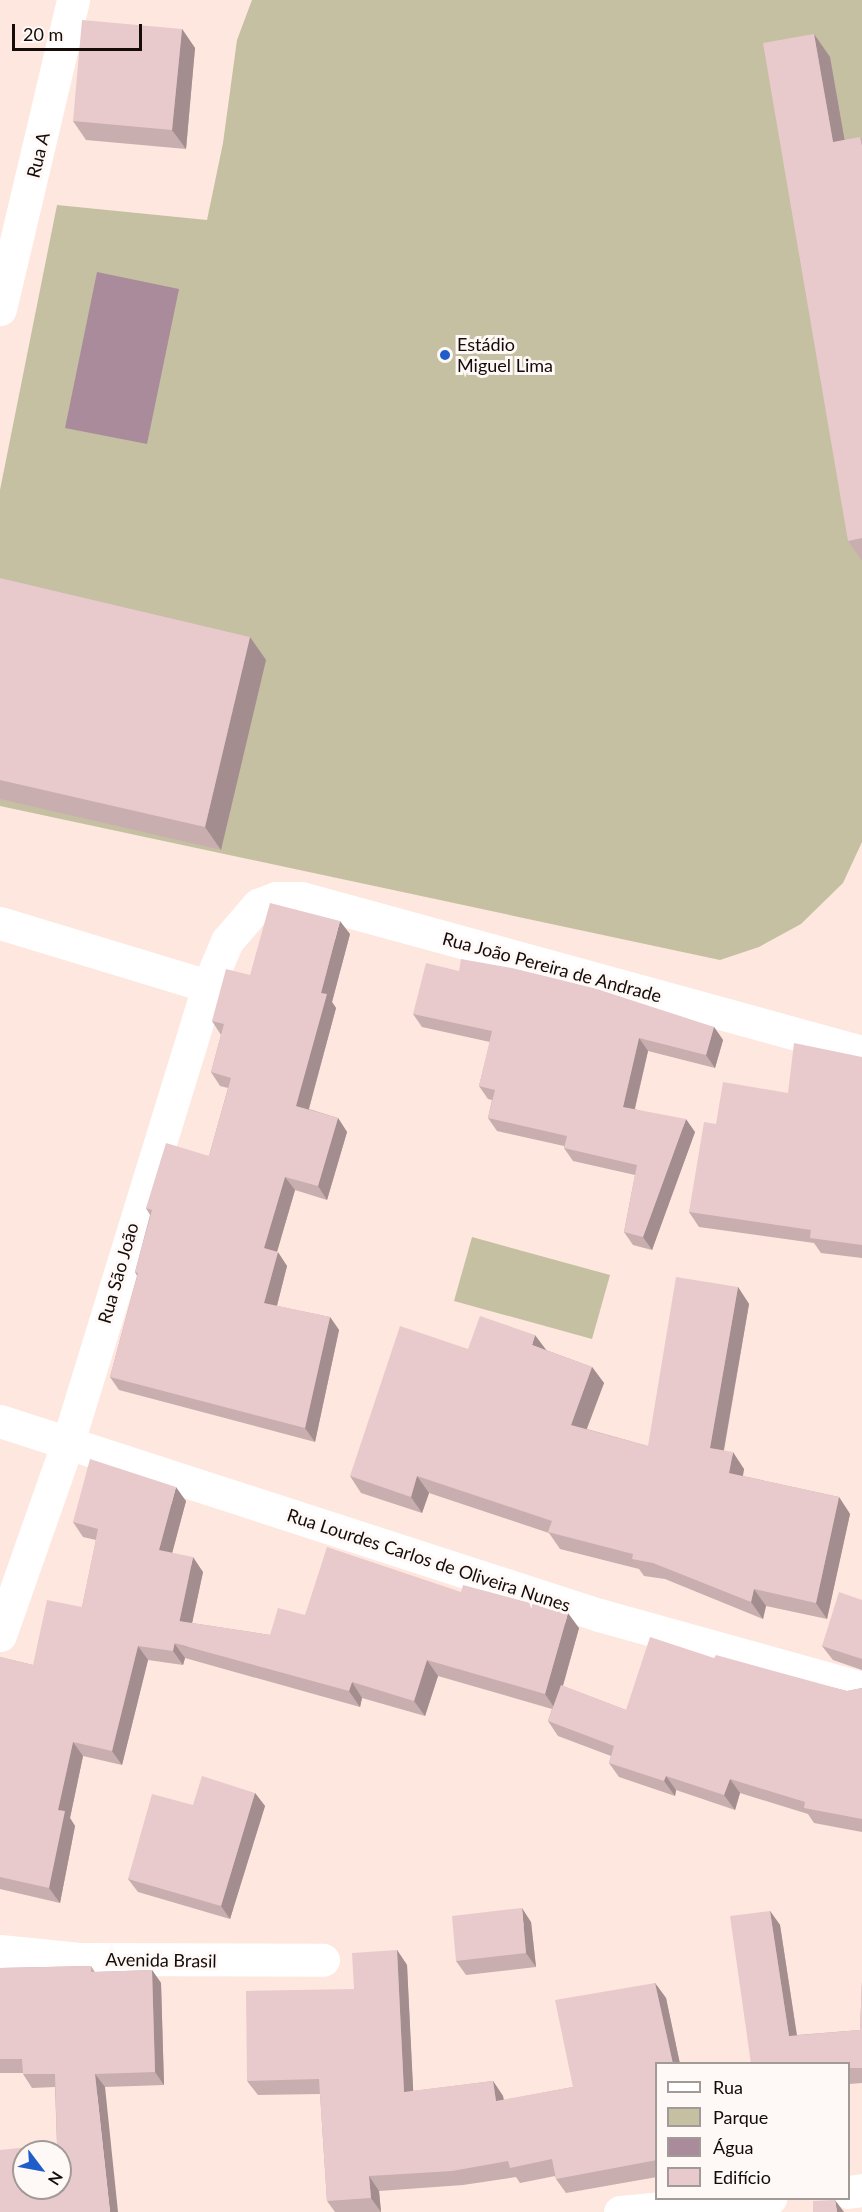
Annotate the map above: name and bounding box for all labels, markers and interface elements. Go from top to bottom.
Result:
scale bar [15,12,146,50]
text: 20 m [23,23,63,45]
street label: Rua A [22,130,54,180]
place label: Estádio Miguel Lima [457,334,553,376]
marker: Estádio Miguel Lima [438,348,452,362]
street label: Rua João Pereira de Andrade [440,927,664,1007]
street label: Rua São João [93,1220,143,1326]
street label: Rua Lourdes Carlos de Oliveira Nunes [285,1504,573,1616]
street label: Avenida Brasil [105,1948,217,1972]
legend [655,2062,850,2200]
text: Rua [713,2076,743,2098]
text: Parque [713,2106,768,2128]
text: Água [713,2136,754,2158]
north arrow [12,2140,72,2200]
text: Edifício [713,2166,771,2188]
text: N [45,2168,67,2189]

